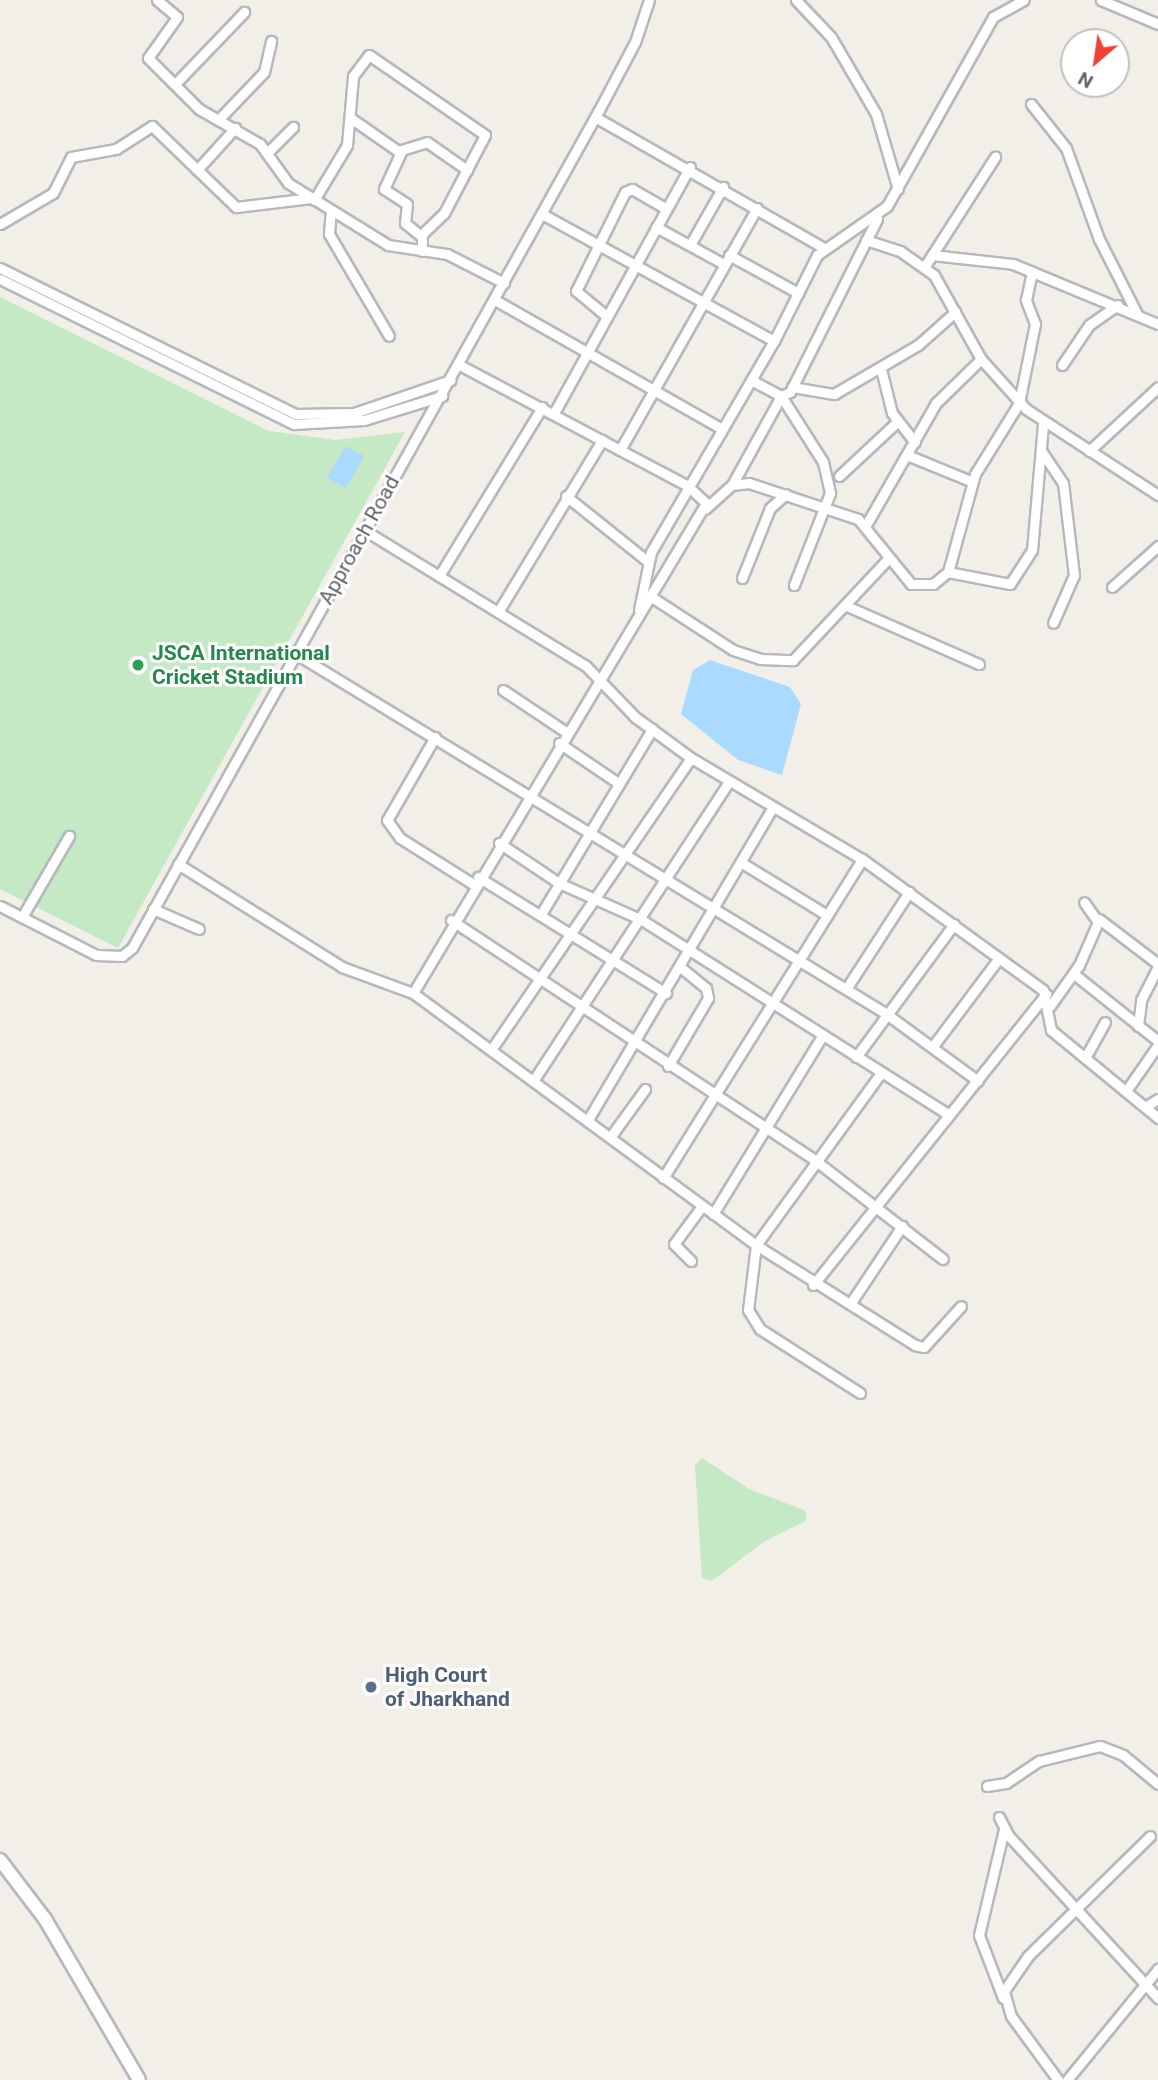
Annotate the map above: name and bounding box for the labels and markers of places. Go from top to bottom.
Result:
place label: JSCA International Cricket Stadium [152,640,330,690]
marker: JSCA International Cricket Stadium [130,657,146,673]
place label: High Court of Jharkhand [385,1662,510,1712]
marker: High Court of Jharkhand [363,1679,379,1695]

